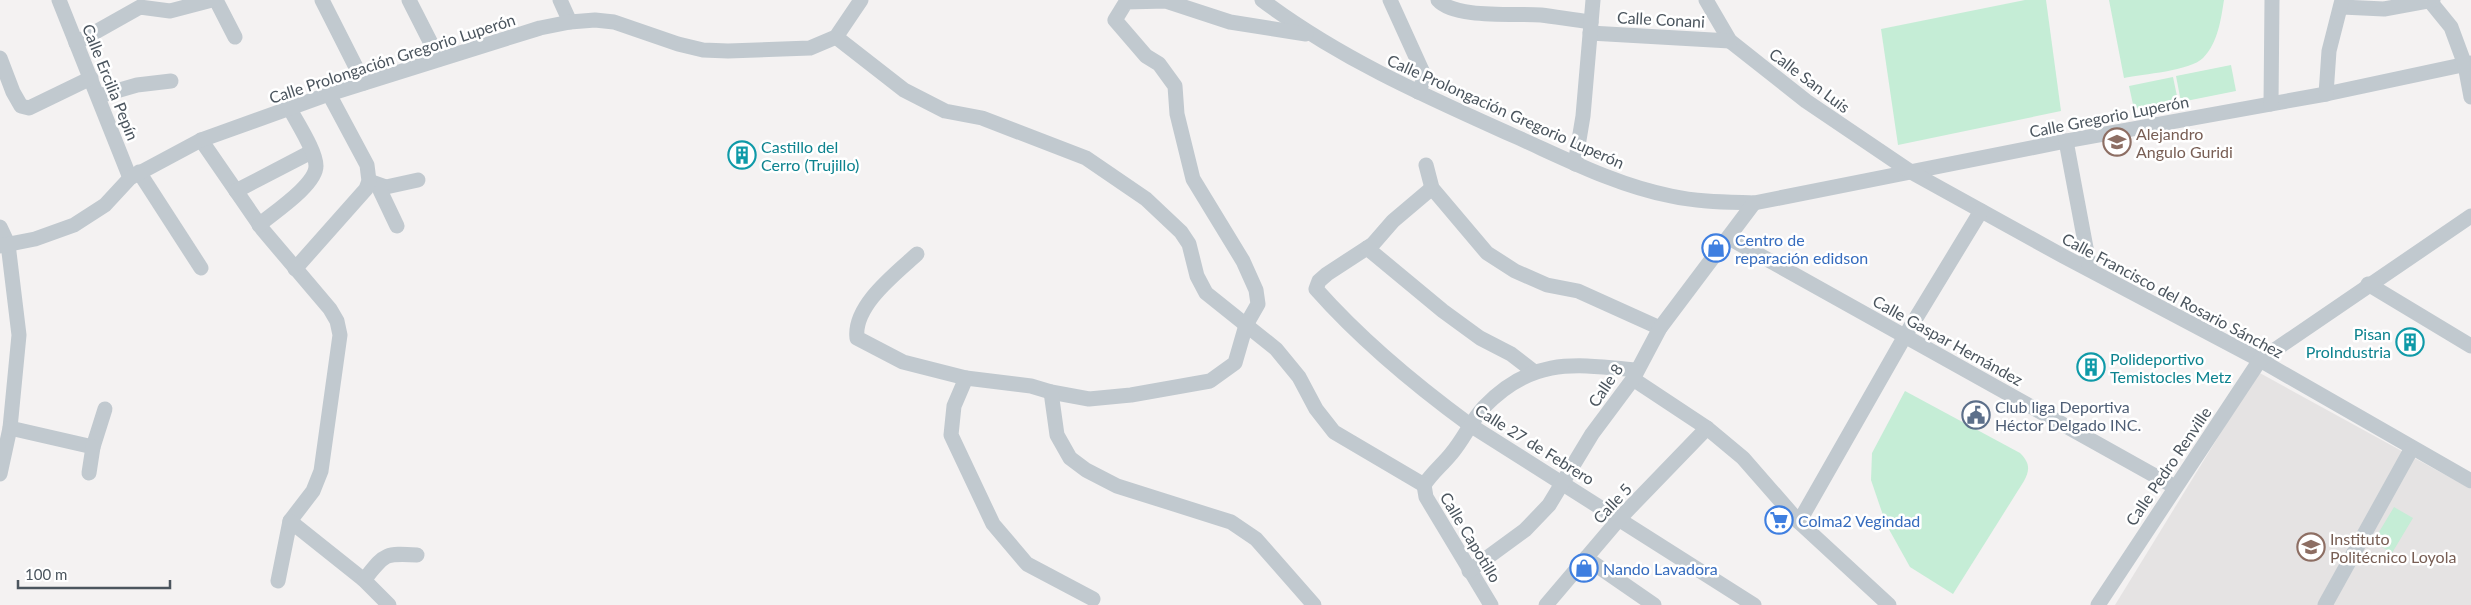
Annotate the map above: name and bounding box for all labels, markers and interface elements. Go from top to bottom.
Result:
street label: Calle Conani [1617,7,1705,31]
street label: Calle Prolongación Gregorio Luperón [267,9,517,107]
street label: Calle Ercilia Pepín [79,21,143,143]
street label: Calle San Luis [1766,44,1854,116]
street label: Calle Prolongación Gregorio Luperón [1384,50,1628,172]
street label: Calle Gregorio Luperón [2028,91,2190,141]
place label: Alejandro Angulo Guridi [2136,124,2233,161]
school or university icon: Alejandro Angulo Guridi [2102,127,2132,157]
place label: Castillo del Cerro (Trujillo) [761,137,859,174]
building icon: Castillo del Cerro (Trujillo) [727,140,757,170]
street label: Calle Francisco del Rosario Sánchez [2059,228,2287,362]
place label: Centro de reparación edidson [1735,230,1868,267]
shop icon: Centro de reparación edidson [1701,233,1731,263]
street label: Calle Gaspar Hernández [1870,291,2026,389]
place label: Pisan ProIndustria [2306,324,2391,361]
building icon: Pisan ProIndustria [2395,327,2425,357]
place label: Polideportivo Temistocles Metz [2110,349,2232,386]
building icon: Polideportivo Temistocles Metz [2076,352,2106,382]
street label: Calle 8 [1584,360,1626,410]
place label: Club liga Deportiva Héctor Delgado INC. [1995,397,2141,434]
street label: Calle 27 de Febrero [1472,400,1598,488]
public building icon: Club liga Deportiva Héctor Delgado INC. [1961,400,1991,430]
street label: Calle Pedro Renville [2121,403,2215,529]
street label: Calle 5 [1589,479,1635,527]
street label: Calle Capotillo [1437,488,1505,586]
supermarket icon: Colma2 Vegindad [1764,505,1794,535]
place label: Colma2 Vegindad [1798,511,1920,530]
place label: Instituto Politécnico Loyola [2330,529,2456,566]
school or university icon: Instituto Politécnico Loyola [2296,532,2326,562]
shop icon: Nando Lavadora [1569,553,1599,583]
scale bar [18,558,170,590]
place label: Nando Lavadora [1603,559,1718,578]
text: 100 m [25,565,67,583]

